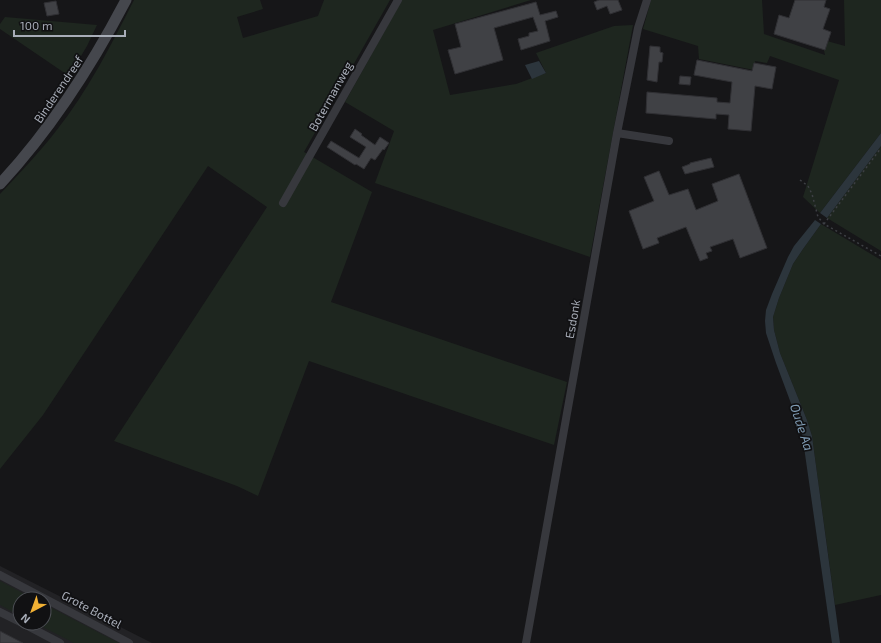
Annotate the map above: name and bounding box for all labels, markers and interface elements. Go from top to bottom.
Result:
scale bar [14,12,125,38]
text: 100 m [20,18,52,32]
street label: Binderendreef [30,52,86,125]
street label: Botermanweg [305,59,355,133]
street label: Esdonk [562,298,582,340]
water label: Oude Aa [787,401,817,453]
street label: Grote Bottel [60,587,125,631]
north arrow [12,591,52,631]
text: N [18,611,32,626]

